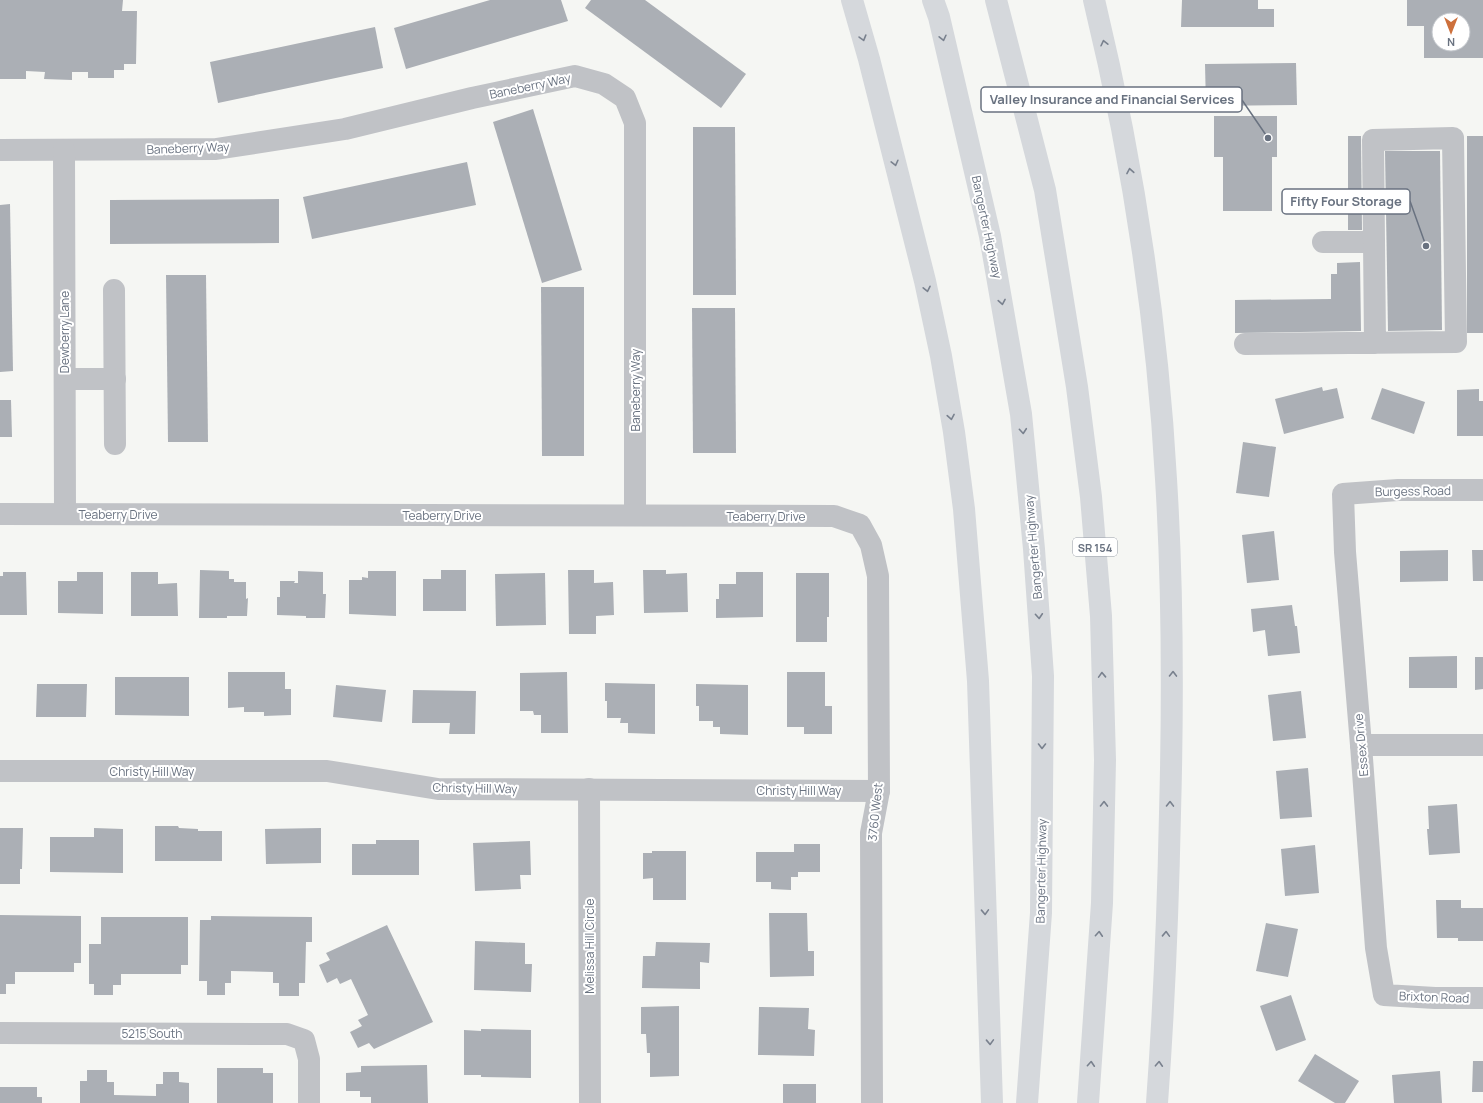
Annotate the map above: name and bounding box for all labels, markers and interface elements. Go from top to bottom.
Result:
north arrow [1431,12,1471,52]
one-way arrow [858,34,866,41]
one-way arrow [939,34,947,41]
text: N [1447,35,1455,50]
one-way arrow [1101,40,1109,46]
street label: Baneberry Way [488,69,573,103]
callout: Valley Insurance and Financial Services [981,87,1242,112]
text: Valley Insurance and Financial Services [990,90,1234,108]
street label: Baneberry Way [146,138,230,158]
one-way arrow [891,160,899,167]
one-way arrow [1126,168,1135,174]
street label: Bangerter Highway [968,174,1006,281]
callout: Fifty Four Storage [1282,189,1410,214]
text: Fifty Four Storage [1290,192,1402,210]
one-way arrow [922,286,930,293]
street label: Dewberry Lane [56,291,73,373]
one-way arrow [997,299,1006,306]
street label: Baneberry Way [627,348,644,431]
one-way arrow [947,414,955,420]
one-way arrow [1018,428,1027,434]
street label: Burgess Road [1375,482,1451,500]
street label: Bangerter Highway [1020,493,1046,600]
street label: Teaberry Drive [78,506,158,523]
street label: Teaberry Drive [402,507,482,524]
street label: Teaberry Drive [726,508,806,525]
road number: SR 154 [1073,538,1117,556]
one-way arrow [1034,613,1043,619]
one-way arrow [1168,671,1177,677]
one-way arrow [1098,672,1107,678]
street label: Essex Drive [1350,713,1372,777]
one-way arrow [1038,743,1046,749]
street label: Christy Hill Way [110,763,195,780]
street label: Christy Hill Way [432,779,518,797]
street label: Christy Hill Way [757,782,842,799]
street label: 3760 West [863,782,887,842]
one-way arrow [1100,801,1108,807]
one-way arrow [1166,801,1174,807]
street label: Bangerter Highway [1032,818,1050,923]
street label: Melissa Hill Circle [581,898,598,994]
one-way arrow [981,909,989,915]
one-way arrow [1095,931,1104,937]
one-way arrow [1162,931,1171,937]
street label: Brixton Road [1398,987,1470,1007]
street label: 5215 South [122,1025,183,1042]
one-way arrow [986,1039,994,1045]
one-way arrow [1086,1061,1095,1067]
one-way arrow [1155,1061,1164,1067]

